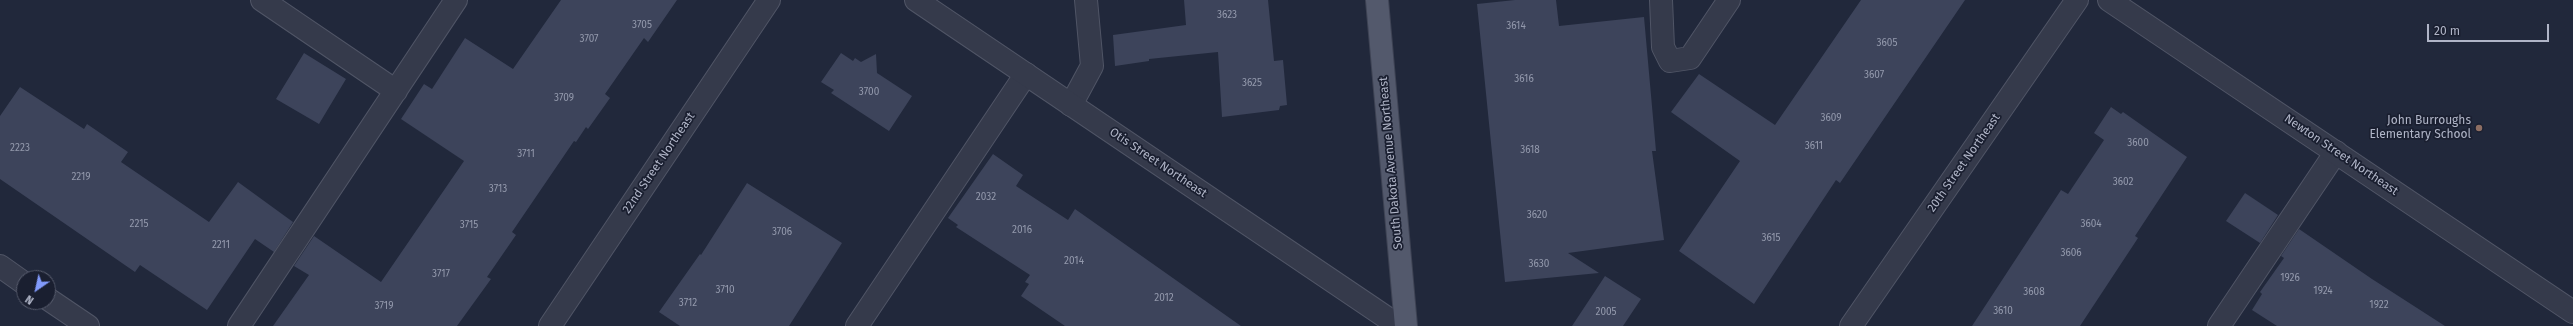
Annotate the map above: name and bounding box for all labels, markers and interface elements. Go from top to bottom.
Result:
house number: 3623 [1217,9,1237,21]
scale bar [2429,16,2551,42]
house number: 3705 [632,19,652,31]
house number: 3614 [1506,20,1526,32]
text: 20 m [2434,24,2460,38]
house number: 3707 [579,33,599,45]
house number: 3605 [1877,37,1897,49]
house number: 3607 [1864,69,1884,81]
house number: 3616 [1514,73,1534,85]
street label: South Dakota Avenue Northeast [1376,76,1406,250]
house number: 3625 [1242,77,1262,89]
house number: 3700 [859,86,879,98]
house number: 3709 [554,92,574,104]
street label: 22nd Street Northeast [620,110,698,216]
street label: 20th Street Northeast [1925,111,2003,215]
street label: Newton Street Northeast [2281,111,2401,199]
house number: 3609 [1820,112,1842,124]
place label: John Burroughs Elementary School [2369,114,2471,142]
marker: John Burroughs Elementary School [2474,123,2484,133]
street label: Otis Street Northeast [1107,125,1209,201]
house number: 3600 [2127,137,2149,149]
house number: 3611 [1805,140,1823,152]
house number: 2223 [10,142,30,154]
house number: 3618 [1520,144,1540,156]
house number: 3711 [517,148,535,160]
house number: 2219 [71,171,91,183]
house number: 3602 [2113,176,2133,188]
house number: 3713 [489,183,507,195]
house number: 2032 [976,191,996,203]
house number: 3620 [1527,209,1547,221]
house number: 2215 [130,218,148,230]
house number: 3604 [2080,218,2102,230]
house number: 3715 [460,219,478,231]
house number: 2016 [1012,224,1032,236]
house number: 3706 [772,226,792,238]
house number: 3615 [1761,232,1781,244]
house number: 2211 [212,239,230,251]
house number: 3606 [2060,247,2082,259]
house number: 2014 [1064,255,1084,267]
house number: 3630 [1529,258,1549,270]
house number: 3717 [432,268,450,280]
north arrow [16,270,56,310]
house number: 1926 [2280,272,2300,284]
house number: 3710 [715,284,735,296]
house number: 1924 [2313,285,2333,297]
house number: 3608 [2023,286,2045,298]
text: N [23,292,36,307]
house number: 2012 [1154,292,1174,304]
house number: 3712 [679,297,697,309]
house number: 1922 [2369,299,2389,311]
house number: 3719 [375,300,393,312]
house number: 3610 [1993,305,2013,317]
house number: 2005 [1595,306,1617,318]

